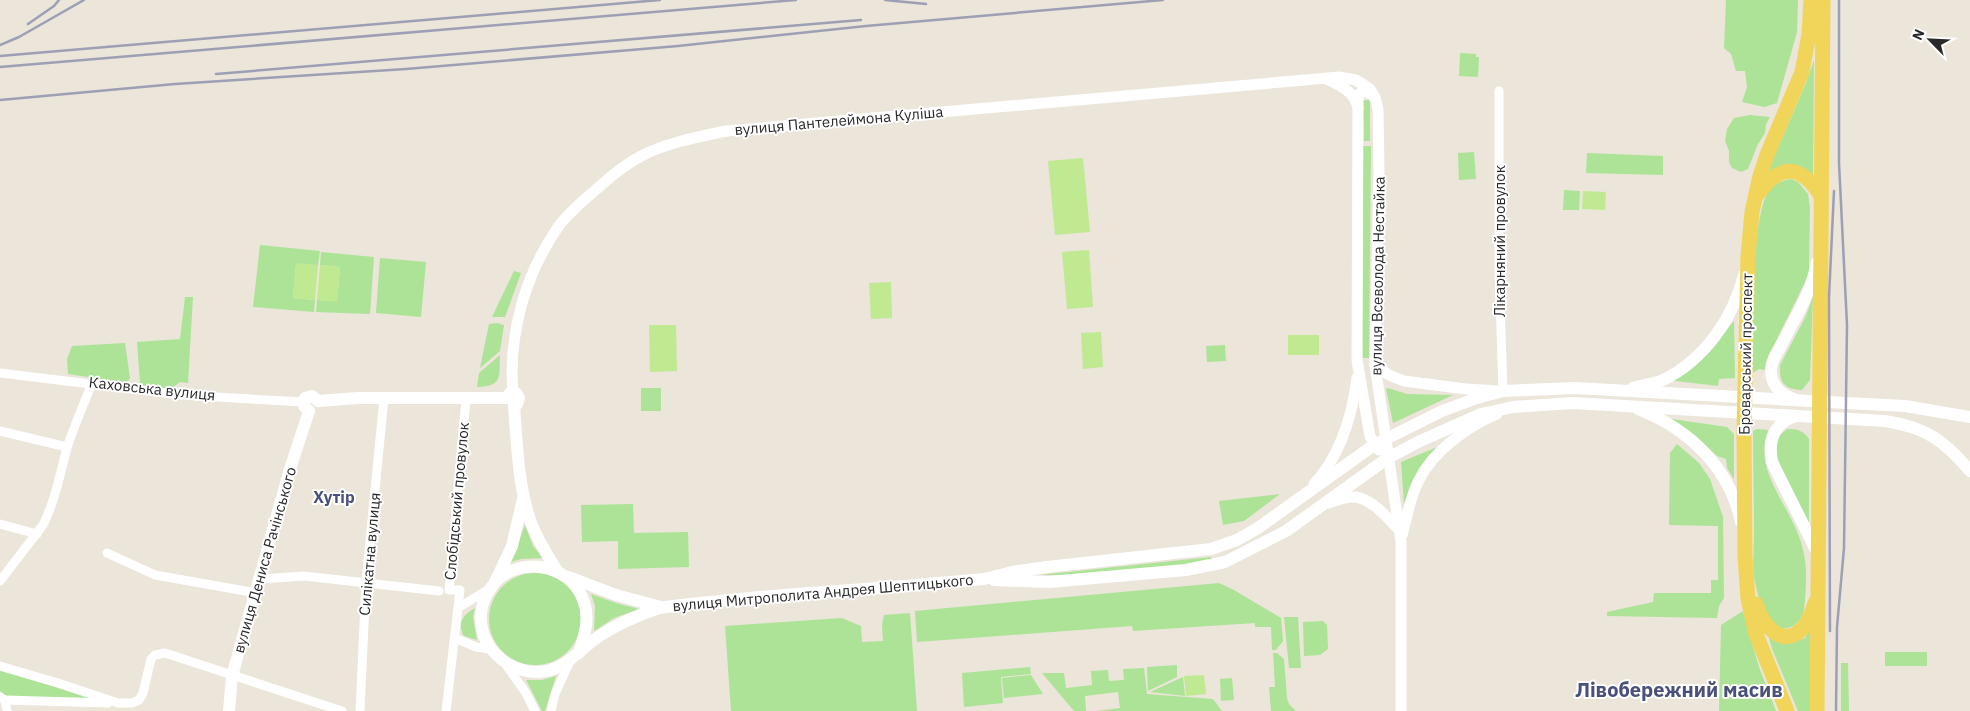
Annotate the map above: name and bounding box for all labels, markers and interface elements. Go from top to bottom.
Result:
north arrow [1905,15,1955,65]
text: N [1908,26,1928,43]
street label: вулиця Пантелеймона Куліша [734,102,944,139]
street label: Лікарняний провулок [1490,165,1509,317]
street label: вулиця Всеволода Нестайка [1366,176,1389,376]
street label: Броварський проспект [1735,273,1756,435]
street label: Каховська вулиця [88,372,216,405]
street label: Слобідський провулок [440,421,473,581]
street label: вулиця Дениса Рачінського [229,464,300,655]
district label: Хутір [313,487,355,507]
street label: Силікатна вулиця [355,492,384,616]
street label: вулиця Митрополита Андрея Шептицького [672,570,974,615]
district label: Лівобережний масив [1575,676,1783,703]

